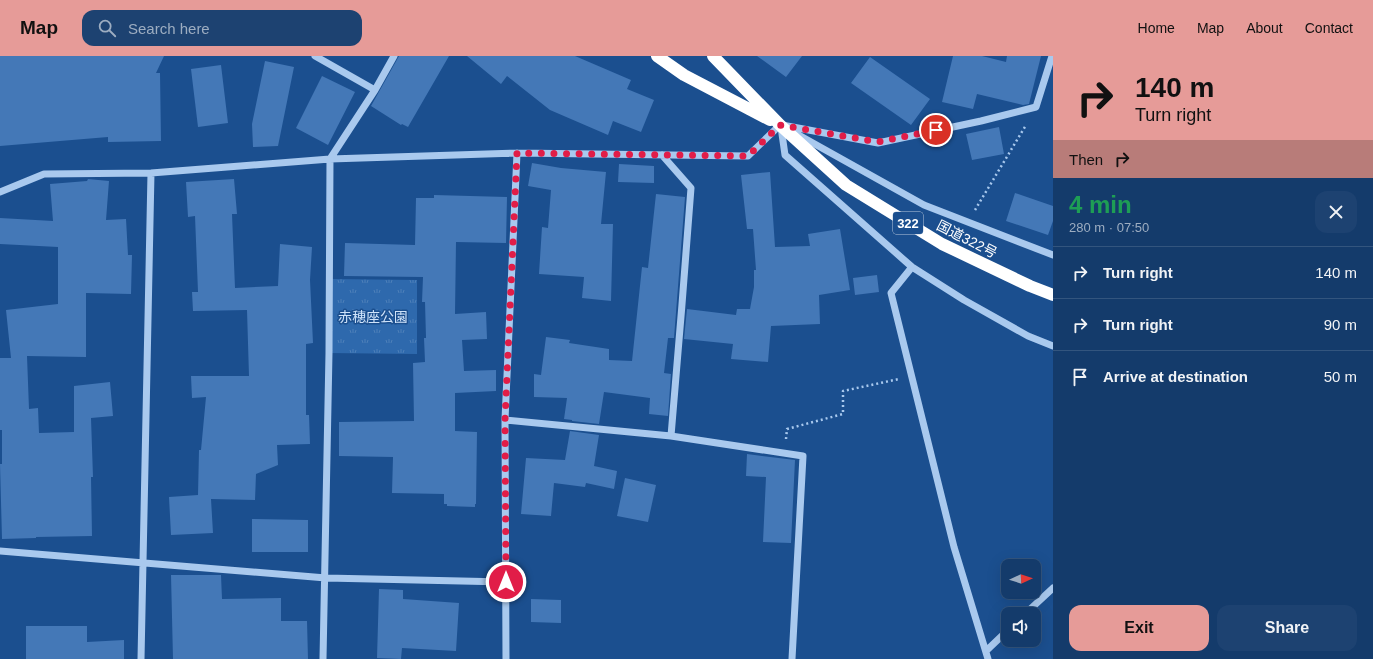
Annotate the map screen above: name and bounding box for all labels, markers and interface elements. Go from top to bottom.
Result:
search box [82,10,362,46]
text: Map [20,17,58,38]
icon: search [96,17,118,39]
text: Search here [128,20,210,37]
text: Home [1138,20,1175,36]
text: Map [1197,20,1224,36]
text: About [1246,20,1283,36]
text: Contact [1305,20,1353,36]
icon: right [1069,72,1121,124]
text: 140 m [1135,72,1214,103]
text: Turn right [1135,105,1211,125]
pin [919,113,953,147]
icon: arrive [925,119,947,141]
icon: right [1111,148,1133,170]
text: Then [1069,151,1103,168]
text: 4 min [1069,191,1132,218]
button: close [1315,191,1357,233]
road number: 322 [893,212,923,234]
street label: 国道322号 [934,217,1000,261]
text: 280 m · 07:50 [1069,220,1149,235]
icon: right [1069,262,1091,284]
text: Turn right [1103,264,1173,281]
text: 140 m [1315,264,1357,281]
park label: 赤穂座公園 [338,309,408,325]
icon: right [1069,314,1091,336]
text: Turn right [1103,316,1173,333]
text: 90 m [1324,316,1357,333]
icon: arrive [1069,366,1091,388]
text: Arrive at destination [1103,368,1248,385]
text: 50 m [1324,368,1357,385]
north arrow [1001,559,1041,599]
map controls [1001,559,1041,647]
position arrow [485,561,527,603]
button: Exit [1069,605,1209,651]
button: Share [1217,605,1357,651]
button: sound [1001,607,1041,647]

